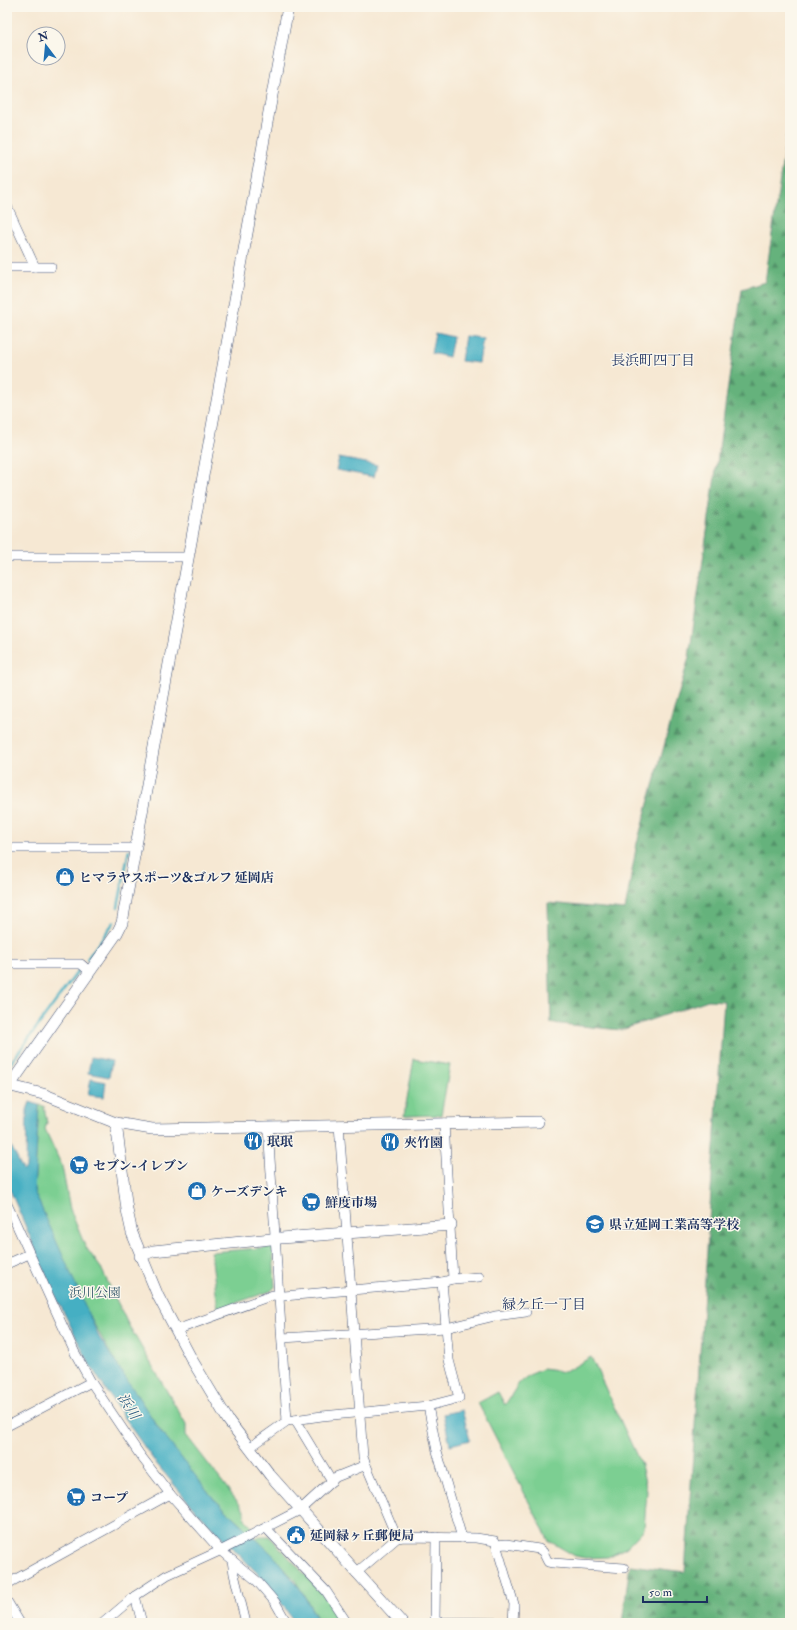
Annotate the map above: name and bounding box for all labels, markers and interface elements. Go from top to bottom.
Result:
north arrow [26,26,66,66]
text: N [36,29,51,45]
district label: 長浜町四丁目 [611,352,695,369]
shop icon: ヒマラヤスポーツ&ゴルフ 延岡店 [54,866,76,888]
place label: ヒマラヤスポーツ&ゴルフ 延岡店 [79,870,274,886]
restaurant icon: 珉珉 [242,1130,264,1152]
restaurant icon: 夾竹園 [379,1131,401,1153]
place label: 珉珉 [267,1134,293,1150]
place label: 夾竹園 [404,1135,443,1151]
supermarket icon: セブン-イレブン [68,1154,90,1176]
place label: セブン-イレブン [93,1158,188,1174]
shop icon: ケーズデンキ [186,1180,208,1202]
place label: ケーズデンキ [211,1184,288,1200]
supermarket icon: 鮮度市場 [300,1191,322,1213]
place label: 鮮度市場 [325,1195,377,1211]
school or university icon: 県立延岡工業高等学校 [584,1213,606,1235]
place label: 県立延岡工業高等学校 [609,1217,740,1233]
park label: 浜川公園 [69,1285,121,1301]
district label: 緑ケ丘一丁目 [502,1296,586,1313]
water label: 浜川 [114,1390,144,1424]
supermarket icon: コープ [65,1486,87,1508]
place label: コープ [90,1490,128,1506]
public building icon: 延岡緑ヶ丘郵便局 [285,1524,307,1546]
place label: 延岡緑ヶ丘郵便局 [310,1528,414,1544]
scale bar [643,1578,707,1604]
text: 50 m [649,1585,673,1600]

